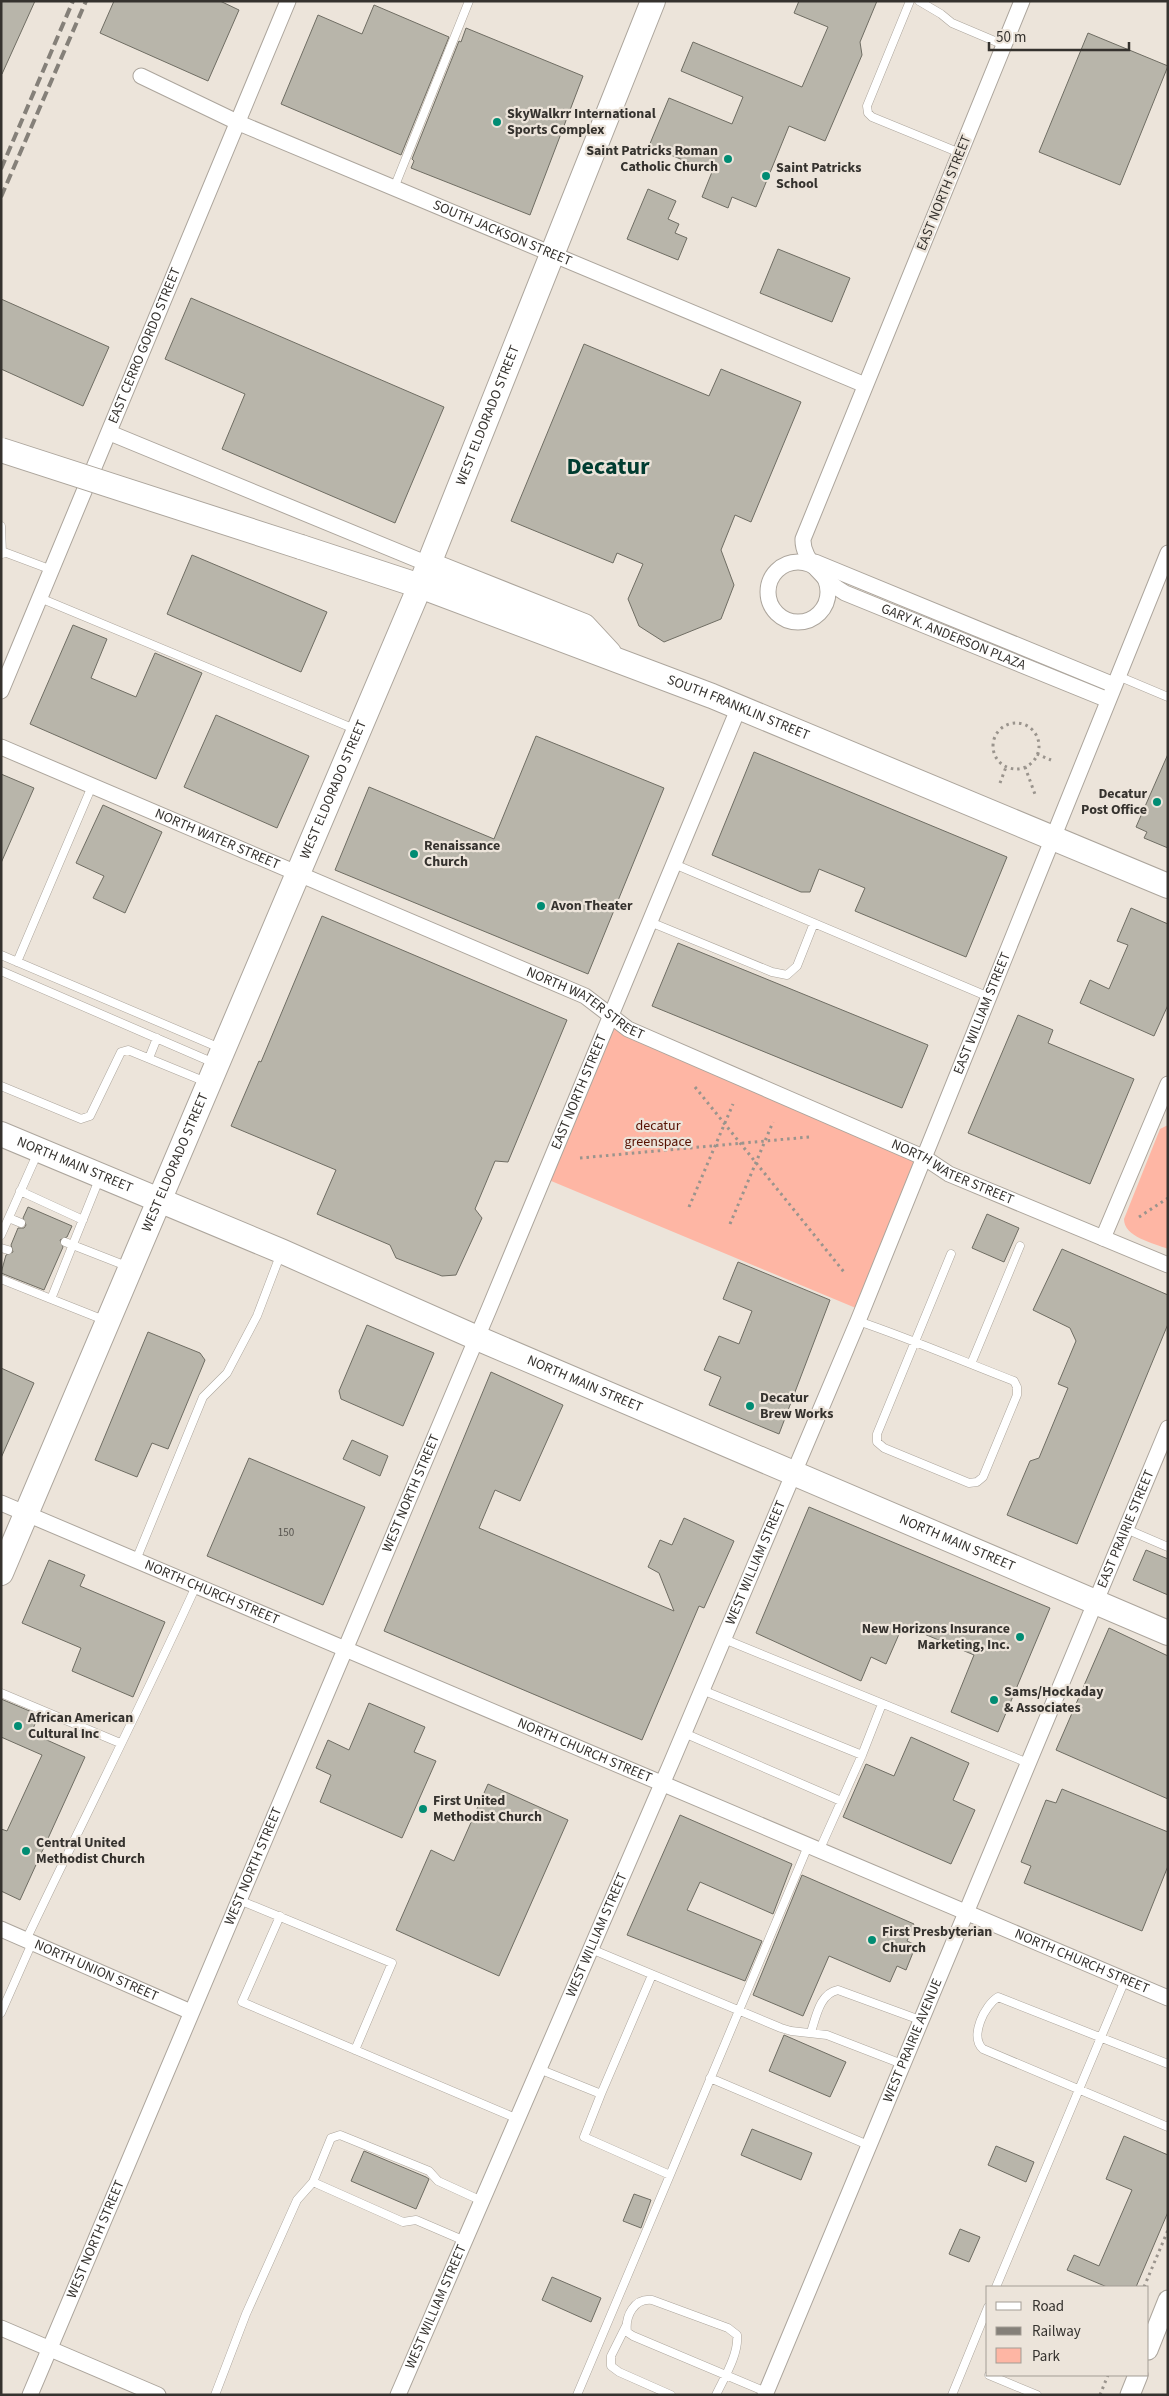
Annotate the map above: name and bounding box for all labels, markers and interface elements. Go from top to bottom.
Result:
scale bar [989,20,1129,52]
text: 50 m [996,27,1026,48]
place label: SkyWalkrr International Sports Complex [507,104,656,140]
marker: SkyWalkrr International Sports Complex [491,116,503,128]
street label: EAST NORTH STREET [912,132,976,254]
place label: Saint Patricks Roman Catholic Church [586,141,718,177]
marker: Saint Patricks Roman Catholic Church [722,153,734,165]
place label: Saint Patricks School [776,158,861,194]
marker: Saint Patricks School [760,170,772,182]
street label: SOUTH JACKSON STREET [430,195,575,271]
street label: EAST CERRO GORDO STREET [103,264,186,427]
street label: WEST ELDORADO STREET [451,342,525,488]
district label: Decatur [566,449,650,484]
street label: GARY K. ANDERSON PLAZA [878,599,1029,676]
street label: SOUTH FRANKLIN STREET [664,670,813,746]
street label: WEST ELDORADO STREET [295,717,372,862]
place label: Decatur Post Office [1081,784,1147,820]
marker: Decatur Post Office [1151,796,1163,808]
street label: NORTH WATER STREET [152,804,283,875]
place label: Renaissance Church [424,836,500,872]
marker: Renaissance Church [408,848,420,860]
place label: Avon Theater [550,896,633,916]
marker: Avon Theater [535,900,547,912]
street label: EAST WILLIAM STREET [948,949,1016,1078]
street label: NORTH WATER STREET [523,962,648,1045]
street label: EAST NORTH STREET [546,1031,612,1153]
street label: WEST ELDORADO STREET [137,1089,214,1235]
park label: decatur greenspace [625,1116,691,1152]
street label: NORTH MAIN STREET [14,1132,136,1198]
street label: NORTH WATER STREET [888,1135,1017,1210]
street label: NORTH MAIN STREET [524,1350,646,1418]
place label: Decatur Brew Works [760,1388,833,1424]
marker: Decatur Brew Works [744,1400,756,1412]
street label: WEST NORTH STREET [377,1431,445,1555]
street label: EAST PRAIRIE STREET [1092,1466,1160,1591]
street label: WEST WILLIAM STREET [721,1497,791,1628]
street label: NORTH MAIN STREET [896,1509,1019,1577]
house number: 150 [278,1525,294,1540]
street label: NORTH CHURCH STREET [141,1555,283,1630]
place label: New Horizons Insurance Marketing, Inc. [862,1619,1010,1655]
marker: New Horizons Insurance Marketing, Inc. [1014,1631,1026,1643]
place label: Sams/Hockaday & Associates [1004,1682,1104,1718]
marker: Sams/Hockaday & Associates [988,1694,1000,1706]
place label: African American Cultural Inc [27,1708,133,1744]
street label: NORTH CHURCH STREET [514,1713,656,1788]
marker: African American Cultural Inc [12,1720,24,1732]
place label: First United Methodist Church [433,1791,542,1827]
marker: First United Methodist Church [417,1803,429,1815]
street label: WEST NORTH STREET [220,1804,287,1928]
place label: Central United Methodist Church [36,1833,145,1869]
marker: Central United Methodist Church [20,1845,32,1857]
street label: WEST WILLIAM STREET [561,1869,633,2000]
place label: First Presbyterian Church [882,1922,992,1958]
street label: NORTH CHURCH STREET [1011,1924,1153,1999]
marker: First Presbyterian Church [866,1934,878,1946]
street label: NORTH UNION STREET [31,1935,162,2007]
street label: WEST PRAIRIE AVENUE [878,1976,947,2106]
street label: WEST NORTH STREET [62,2177,130,2302]
street label: WEST WILLIAM STREET [400,2241,472,2372]
legend [986,2286,1149,2376]
text: Road [1032,2296,1064,2317]
text: Railway [1032,2321,1081,2342]
text: Park [1032,2346,1061,2367]

